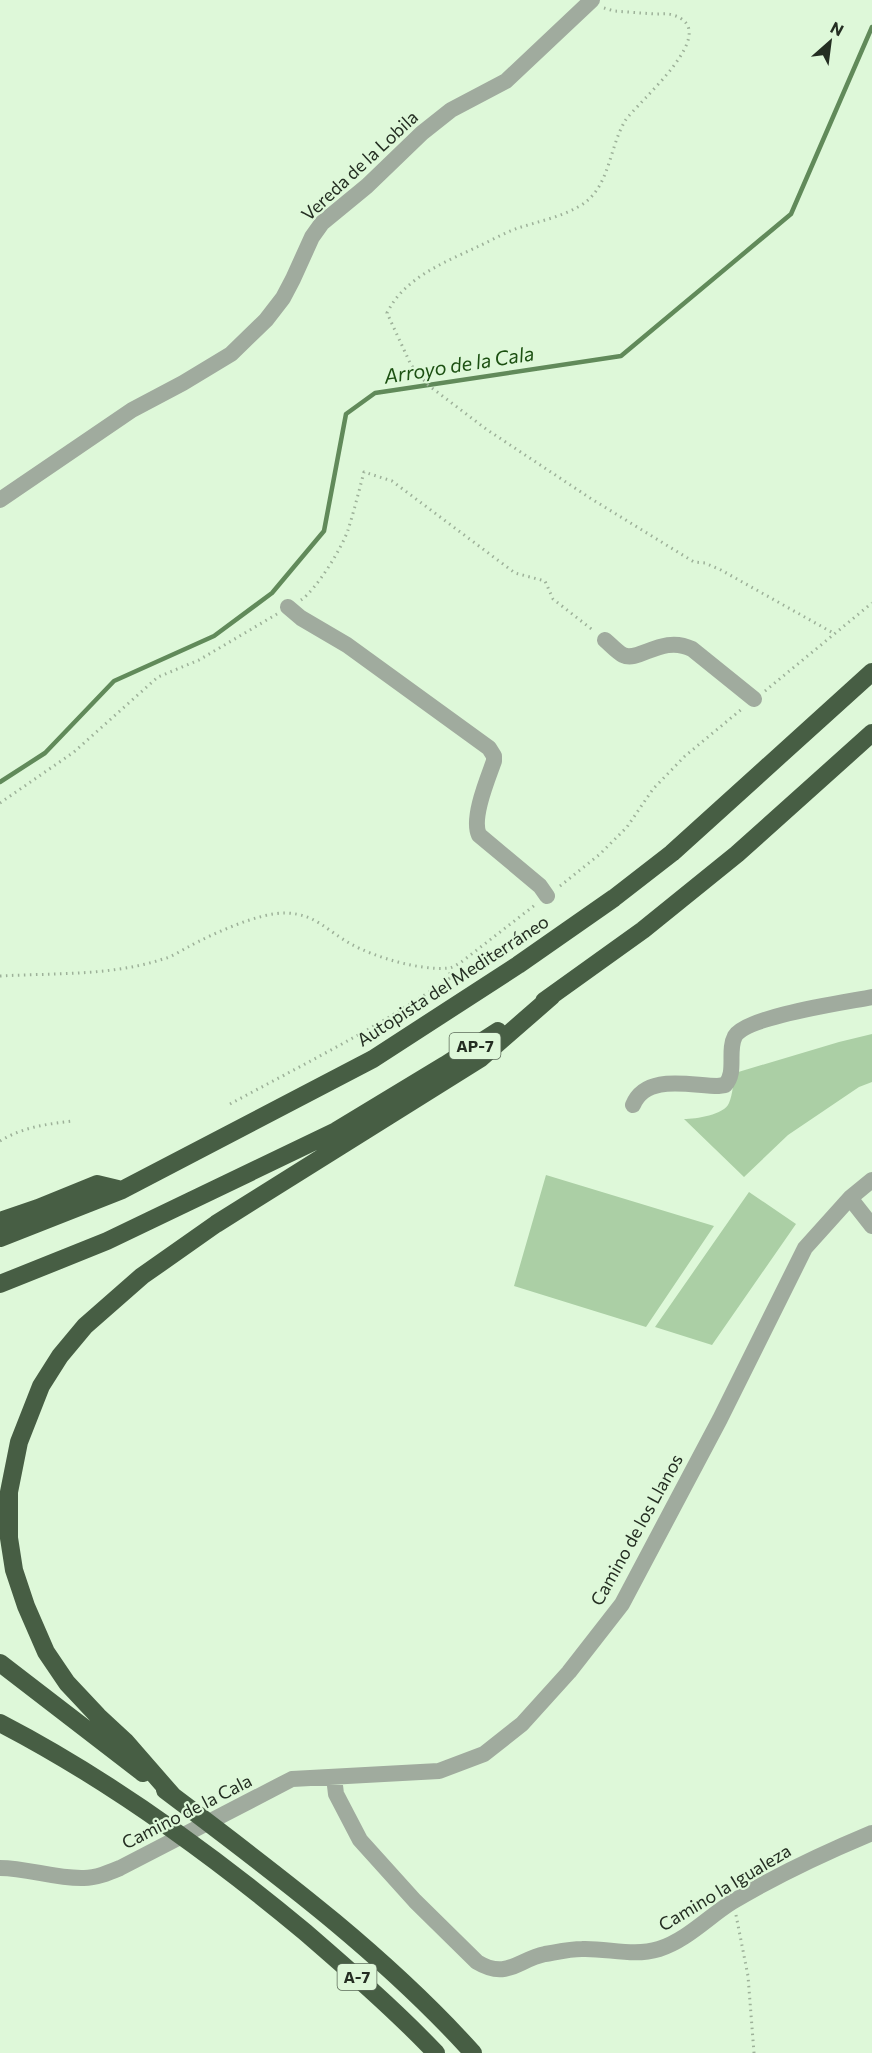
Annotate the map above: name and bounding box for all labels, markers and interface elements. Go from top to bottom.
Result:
north arrow [800,12,860,72]
text: N [828,17,847,40]
street label: Vereda de la Lobila [296,106,422,225]
water label: Arroyo de la Cala [381,340,536,388]
street label: Autopista del Mediterráneo [352,910,553,1051]
road number: AP-7 [450,1033,500,1059]
street label: Camino de los Llanos [585,1450,687,1609]
street label: Camino de la Cala [118,1769,255,1853]
street label: Camino la Igualeza [654,1839,795,1935]
road number: A-7 [338,1964,376,1990]

